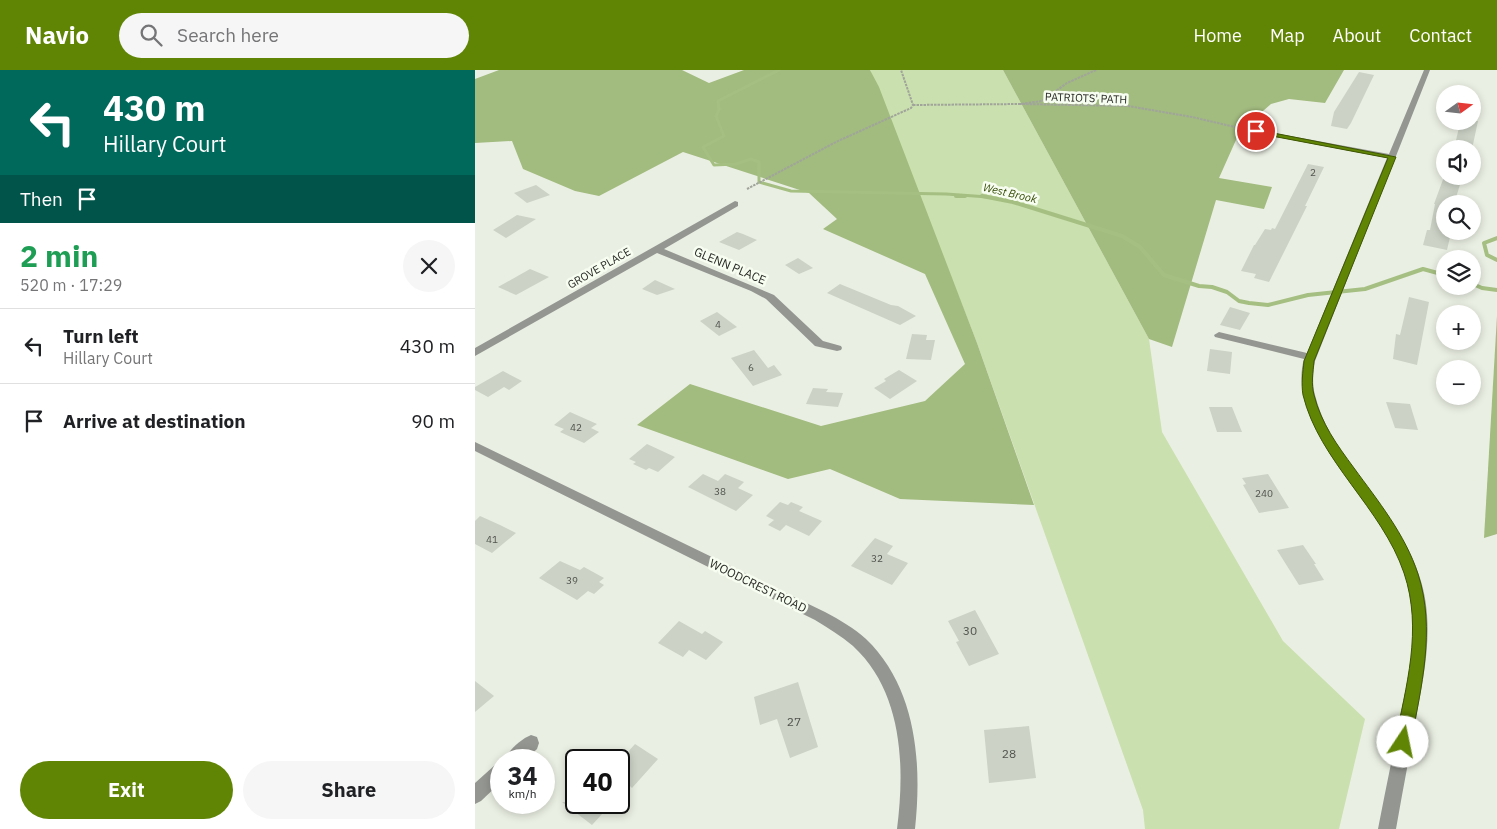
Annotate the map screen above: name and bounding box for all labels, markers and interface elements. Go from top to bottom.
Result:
search box [119,13,469,58]
text: Navio [25,19,89,51]
icon: search [137,21,165,49]
text: Search here [177,23,279,47]
text: Home [1194,24,1242,47]
text: Map [1270,24,1305,47]
text: About [1333,24,1381,47]
text: Contact [1409,24,1472,47]
text: 430 m [103,85,206,131]
north arrow [1436,85,1481,130]
map controls [1436,85,1481,405]
icon: left [20,90,85,155]
street label: PATRIOTS' PATH [1045,90,1127,106]
pin [1235,110,1277,152]
icon: arrive [1242,117,1270,145]
text: Hillary Court [103,129,227,158]
button: sound [1436,140,1481,185]
house number: 2 [1310,166,1316,179]
water label: West Brook [982,180,1039,206]
icon: arrive [73,185,101,213]
text: Then [20,187,63,211]
button: search [1436,195,1481,240]
text: 2 min [20,236,98,275]
button: close [403,240,455,292]
street label: GROVE PLACE [565,244,633,292]
street label: GLENN PLACE [692,244,768,287]
button: layers [1436,250,1481,295]
text: 520 m · 17:29 [20,275,122,295]
button: + [1436,305,1481,350]
house number: 4 [715,318,721,331]
text: Turn left [63,324,139,348]
icon: left [20,332,48,360]
text: 430 m [400,334,455,358]
text: Hillary Court [63,348,153,368]
button: − [1436,360,1481,405]
house number: 6 [748,361,754,374]
icon: arrive [20,407,48,435]
text: Arrive at destination [63,409,246,433]
text: 90 m [411,409,455,433]
house number: 42 [570,421,582,434]
house number: 38 [714,485,726,498]
house number: 240 [1255,487,1273,500]
house number: 41 [486,533,498,546]
house number: 32 [871,552,883,565]
street label: WOODCREST ROAD [707,556,809,616]
house number: 39 [566,574,578,587]
house number: 30 [963,623,977,638]
house number: 27 [787,714,801,729]
position arrow [1376,715,1428,767]
house number: 28 [1002,746,1016,761]
speed limit sign: 40 [565,749,630,814]
text: 34 [507,759,538,792]
button: Exit [20,761,233,819]
button: Share [243,761,455,819]
text: km/h [508,786,537,801]

